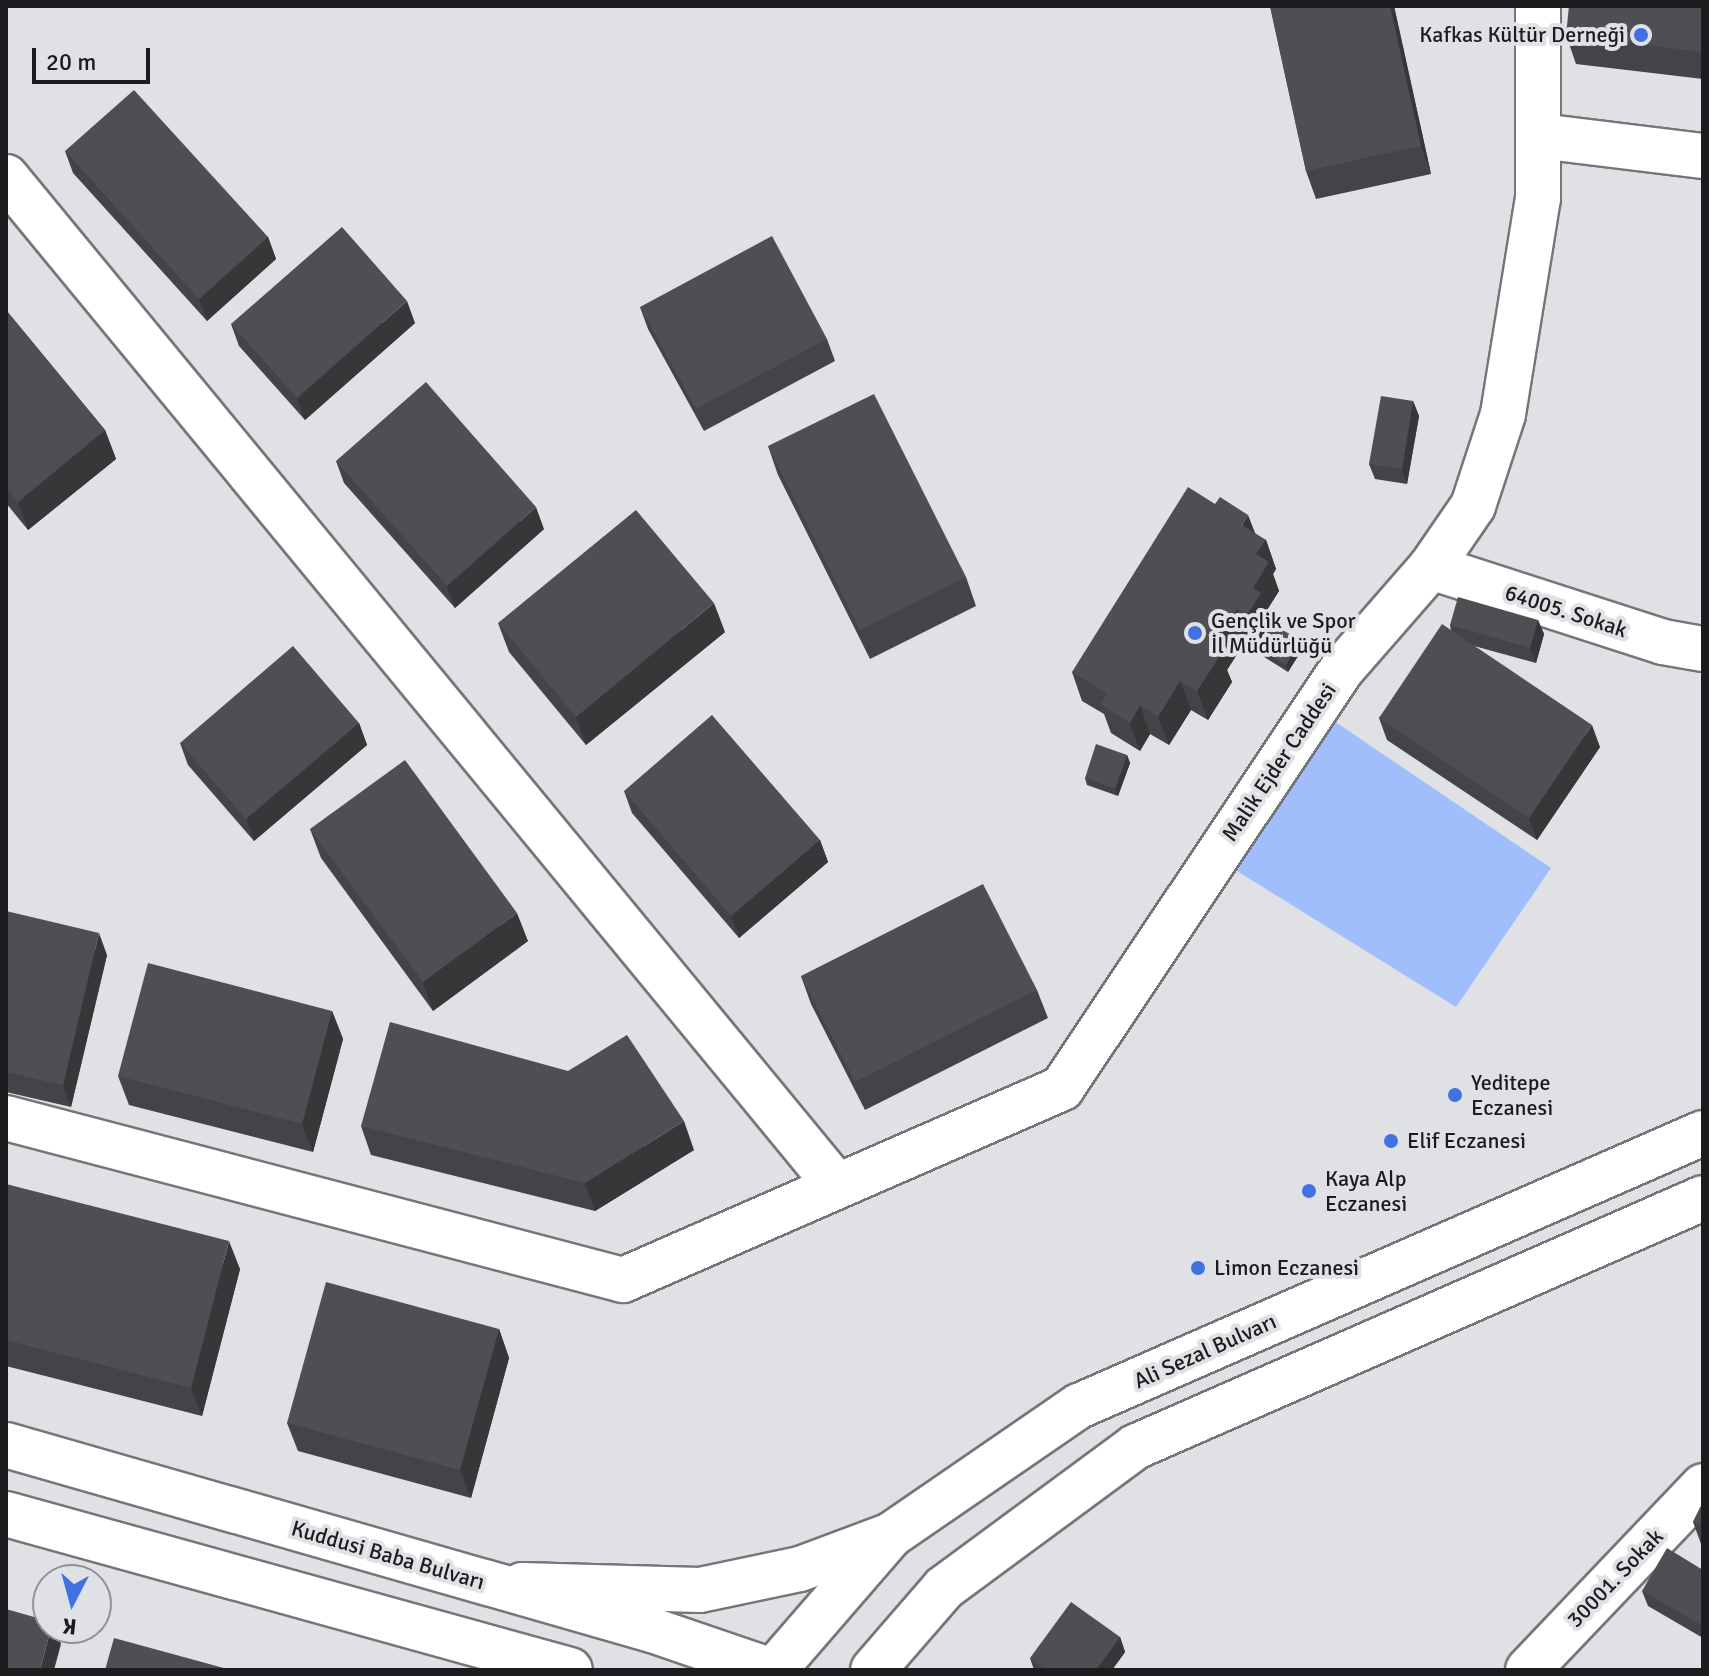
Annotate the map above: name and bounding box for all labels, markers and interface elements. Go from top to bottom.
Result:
place label: Kafkas Kültür Derneği [1419,22,1625,48]
marker: Kafkas Kültür Derneği [1632,26,1650,44]
scale bar [36,32,154,82]
text: 20 m [46,47,96,77]
street label: 64005. Sokak [1502,579,1630,643]
place label: Gençlik ve Spor İl Müdürlüğü [1211,607,1356,658]
marker: Gençlik ve Spor İl Müdürlüğü [1186,624,1204,642]
street label: Malik Ejder Caddesi [1216,678,1342,846]
place label: Yeditepe Eczanesi [1471,1069,1553,1120]
marker: Yeditepe Eczanesi [1446,1086,1464,1104]
place label: Elif Eczanesi [1407,1128,1526,1154]
marker: Elif Eczanesi [1382,1132,1400,1150]
place label: Kaya Alp Eczanesi [1325,1165,1407,1216]
marker: Kaya Alp Eczanesi [1300,1182,1318,1200]
place label: Limon Eczanesi [1214,1255,1359,1281]
marker: Limon Eczanesi [1189,1259,1207,1277]
street label: Ali Sezal Bulvarı [1130,1308,1280,1394]
street label: Kuddusi Baba Bulvarı [288,1515,488,1595]
street label: 30001. Sokak [1561,1523,1669,1633]
north arrow [32,1564,112,1644]
text: K [61,1612,78,1641]

